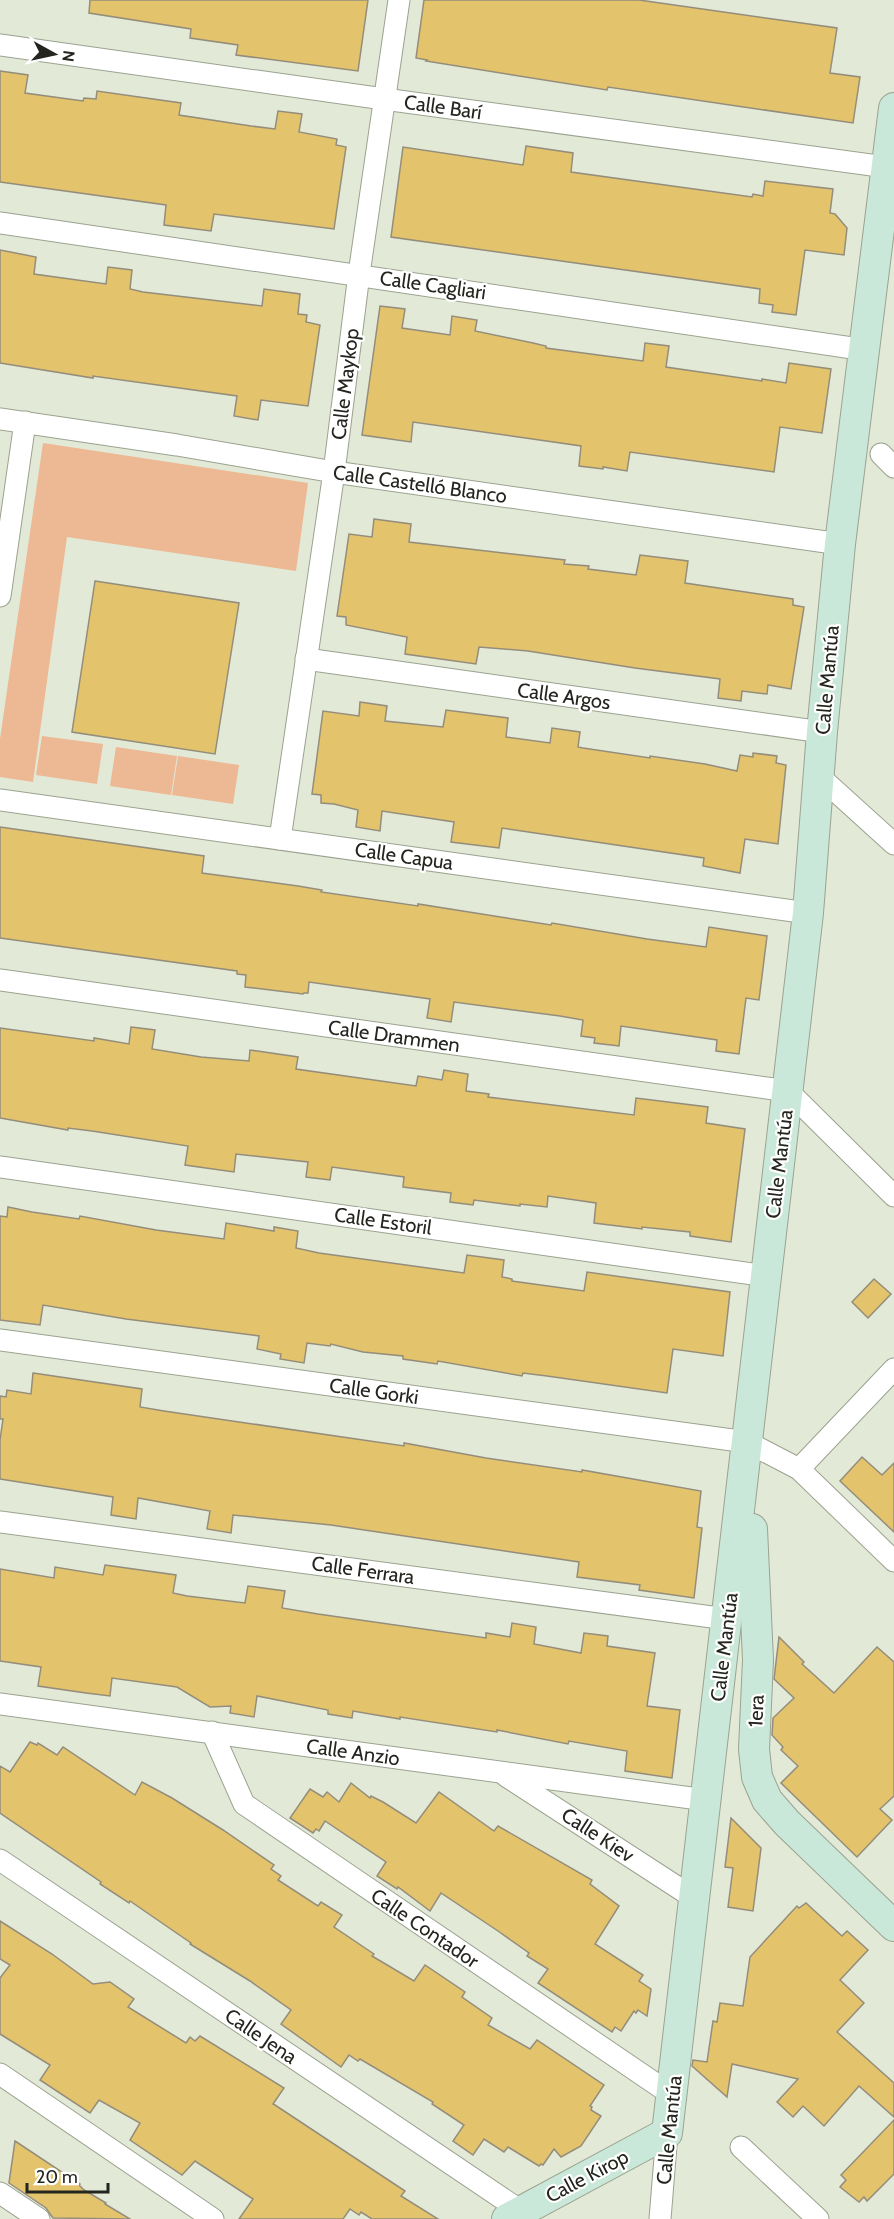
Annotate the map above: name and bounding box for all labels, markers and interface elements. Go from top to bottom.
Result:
north arrow [24,24,84,84]
text: N [58,49,79,63]
street label: Calle Barí [403,90,483,124]
street label: Calle Cagliari [378,266,488,304]
street label: Calle Maykop [326,327,364,441]
street label: Calle Castelló Blanco [332,460,508,508]
street label: Calle Mantúa [810,624,844,736]
street label: Calle Argos [516,678,612,714]
street label: Calle Capua [353,837,455,875]
street label: Calle Drammen [327,1015,461,1057]
street label: Calle Mantúa [760,1108,798,1220]
street label: Calle Estoril [333,1202,434,1240]
street label: Calle Gorki [328,1373,420,1409]
street label: Calle Ferrara [310,1551,416,1589]
street label: Calle Mantúa [705,1591,743,1703]
street label: 1era [743,1694,769,1728]
street label: Calle Anzio [305,1734,401,1770]
street label: Calle Kiev [557,1803,639,1867]
street label: Calle Contador [367,1883,484,1973]
street label: Calle Jena [220,2003,302,2069]
street label: Calle Mantúa [651,2074,687,2186]
street label: Calle Kirop [542,2144,632,2208]
scale bar [27,2156,108,2194]
text: 20 m [36,2166,78,2188]

